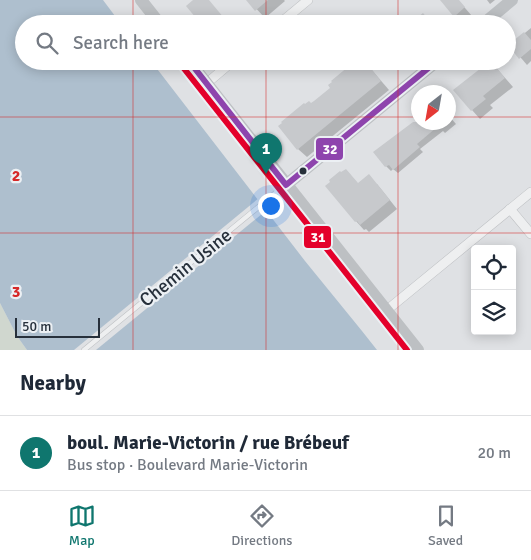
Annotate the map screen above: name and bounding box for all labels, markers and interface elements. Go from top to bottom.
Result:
search box [15,15,516,70]
icon: search [33,29,61,57]
text: Search here [73,31,169,55]
north arrow [411,85,456,130]
pin: 1 [250,133,282,174]
line badge: 32 [315,137,344,161]
text: 32 [322,141,338,158]
text: 2 [12,166,20,186]
unlabelled marker [298,166,308,176]
your location [258,193,284,219]
street label: Chemin Usine [135,223,237,312]
line badge: 31 [303,225,332,249]
text: 31 [310,229,326,246]
map controls [471,245,516,335]
button: locate [471,245,516,290]
text: 3 [12,282,20,302]
button: layers [471,290,516,335]
scale bar [15,315,100,338]
text: 50 m [22,318,51,335]
text: Nearby [20,370,86,396]
text: boul. Marie-Victorin / rue Brébeuf [67,431,349,455]
text: 1 [32,443,40,463]
text: 20 m [477,443,511,463]
text: Bus stop · Boulevard Marie-Victorin [67,455,308,475]
tab: Map [68,502,96,549]
tab: Directions [231,502,292,549]
tab: Saved [428,502,463,549]

